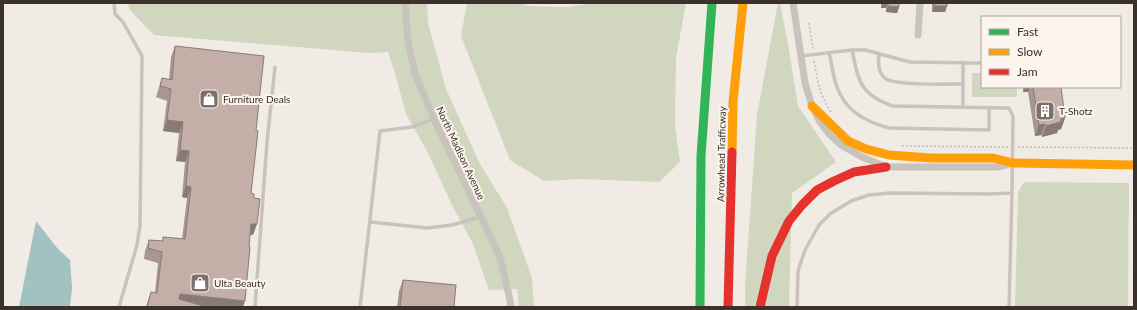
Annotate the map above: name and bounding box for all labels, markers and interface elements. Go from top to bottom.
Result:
legend [981,16,1121,88]
text: Fast [1017,24,1039,39]
text: Slow [1017,44,1043,59]
text: Jam [1017,64,1038,79]
shop icon: Furniture Deals [198,88,220,110]
place label: Furniture Deals [223,93,290,105]
building icon: T-Shotz [1034,100,1056,122]
street label: North Madison Avenue [434,104,488,202]
street label: Arrowhead Trafficway [714,105,728,202]
place label: T-Shotz [1059,105,1093,117]
shop icon: Ulta Beauty [189,272,211,294]
place label: Ulta Beauty [214,277,267,289]

